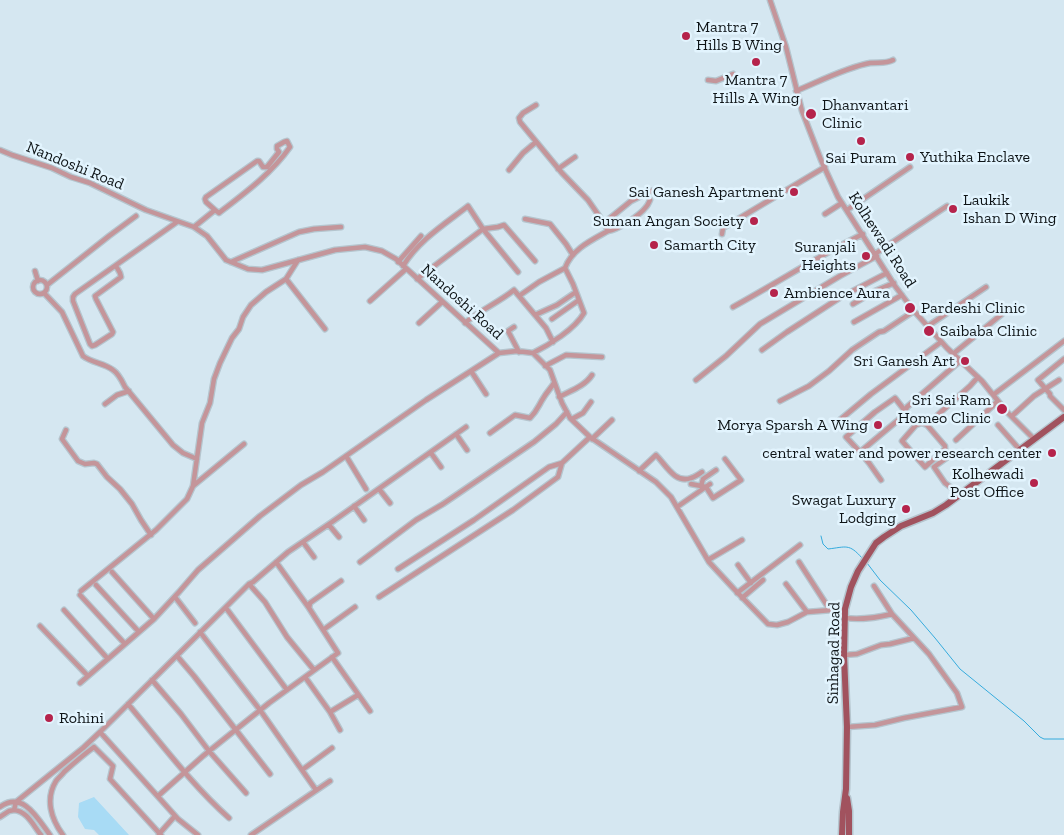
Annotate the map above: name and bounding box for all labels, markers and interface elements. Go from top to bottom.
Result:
place label: Mantra 7 Hills B Wing [696,17,782,55]
marker: Mantra 7 Hills B Wing [680,30,692,42]
marker: Mantra 7 Hills A Wing [750,56,762,68]
place label: Mantra 7 Hills A Wing [713,70,799,108]
place label: Dhanvantari Clinic [822,95,908,133]
marker: Dhanvantari Clinic [804,107,818,121]
marker: Sai Puram [855,135,867,147]
street label: Nandoshi Road [23,138,127,194]
place label: Yuthika Enclave [920,147,1030,167]
place label: Sai Puram [826,148,896,168]
marker: Yuthika Enclave [904,151,916,163]
place label: Sai Ganesh Apartment [629,182,784,202]
marker: Sai Ganesh Apartment [788,186,800,198]
street label: Kolhewadi Road [844,189,920,291]
place label: Laukik Ishan D Wing [963,190,1057,228]
marker: Laukik Ishan D Wing [947,203,959,215]
place label: Suman Angan Society [593,211,744,231]
marker: Suman Angan Society [748,215,760,227]
place label: Samarth City [664,235,756,255]
place label: Suranjali Heights [794,237,856,275]
marker: Samarth City [648,239,660,251]
marker: Suranjali Heights [860,250,872,262]
street label: Nandoshi Road [417,260,507,344]
place label: Ambience Aura [784,283,890,303]
marker: Ambience Aura [768,287,780,299]
place label: Pardeshi Clinic [921,298,1025,318]
marker: Pardeshi Clinic [903,301,917,315]
place label: Saibaba Clinic [940,321,1037,341]
marker: Saibaba Clinic [922,324,936,338]
place label: Sri Ganesh Art [854,351,955,371]
marker: Sri Ganesh Art [959,355,971,367]
place label: Sri Sai Ram Homeo Clinic [898,390,991,428]
marker: Sri Sai Ram Homeo Clinic [995,402,1009,416]
place label: Morya Sparsh A Wing [717,415,868,435]
marker: Morya Sparsh A Wing [872,419,884,431]
place label: central water and power research center [762,443,1042,463]
marker: central water and power research center [1046,447,1058,459]
place label: Kolhewadi Post Office [950,464,1024,502]
marker: Kolhewadi Post Office [1028,477,1040,489]
place label: Swagat Luxury Lodging [792,490,896,528]
marker: Swagat Luxury Lodging [900,503,912,515]
street label: Sinhagad Road [824,602,844,704]
place label: Rohini [59,708,104,728]
marker: Rohini [43,712,55,724]

